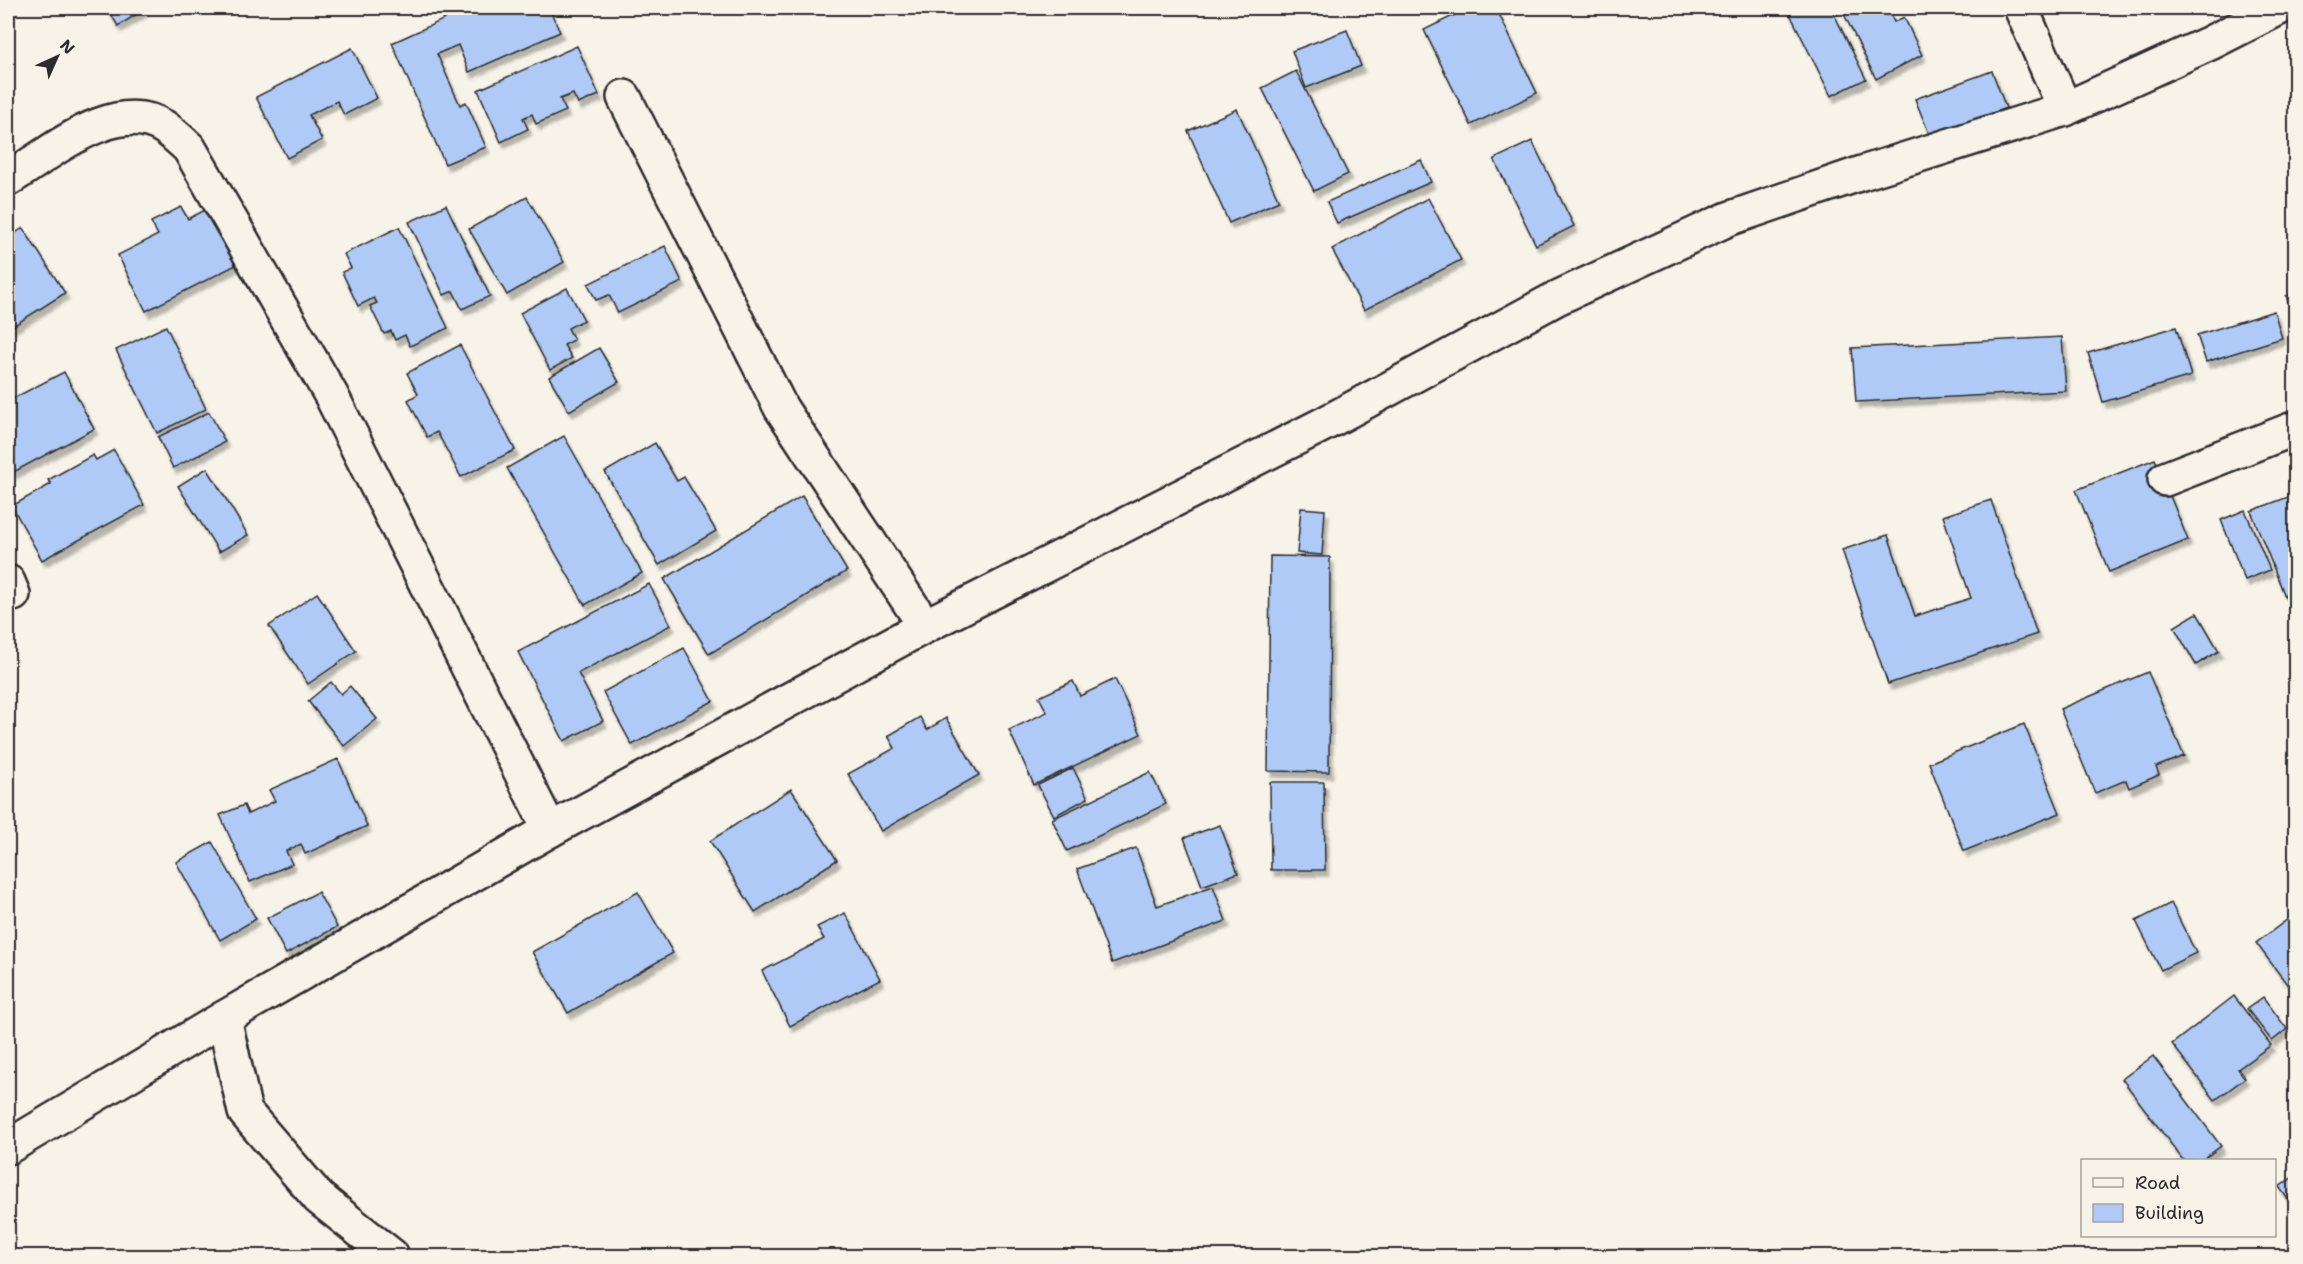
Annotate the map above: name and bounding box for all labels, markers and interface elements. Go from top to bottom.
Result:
north arrow [27,27,87,87]
text: N [55,35,79,59]
legend [2081,1159,2276,1237]
text: Road [2135,1171,2180,1195]
text: Building [2135,1201,2204,1225]

